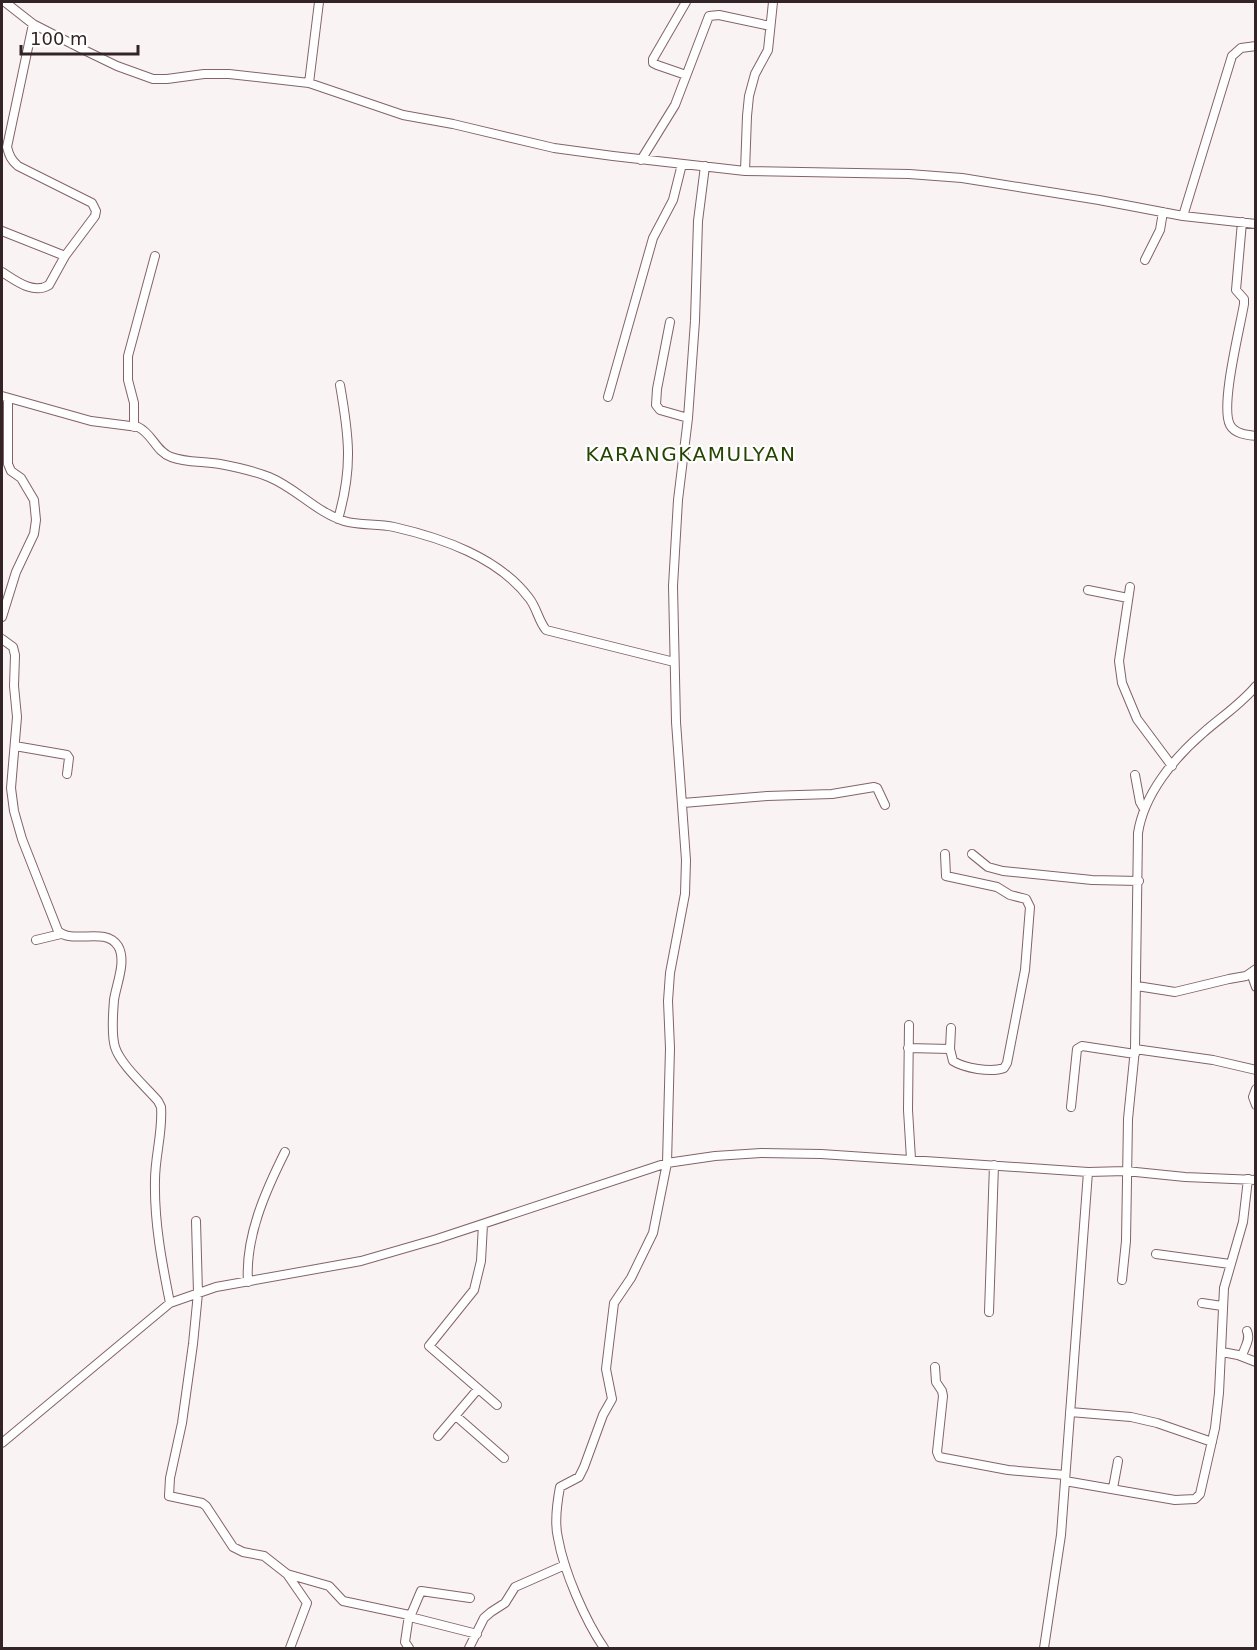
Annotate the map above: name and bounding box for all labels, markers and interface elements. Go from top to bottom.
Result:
scale bar [21,18,138,56]
text: 100 m [30,28,88,49]
district label: KARANGKAMULYAN [586,442,796,466]

